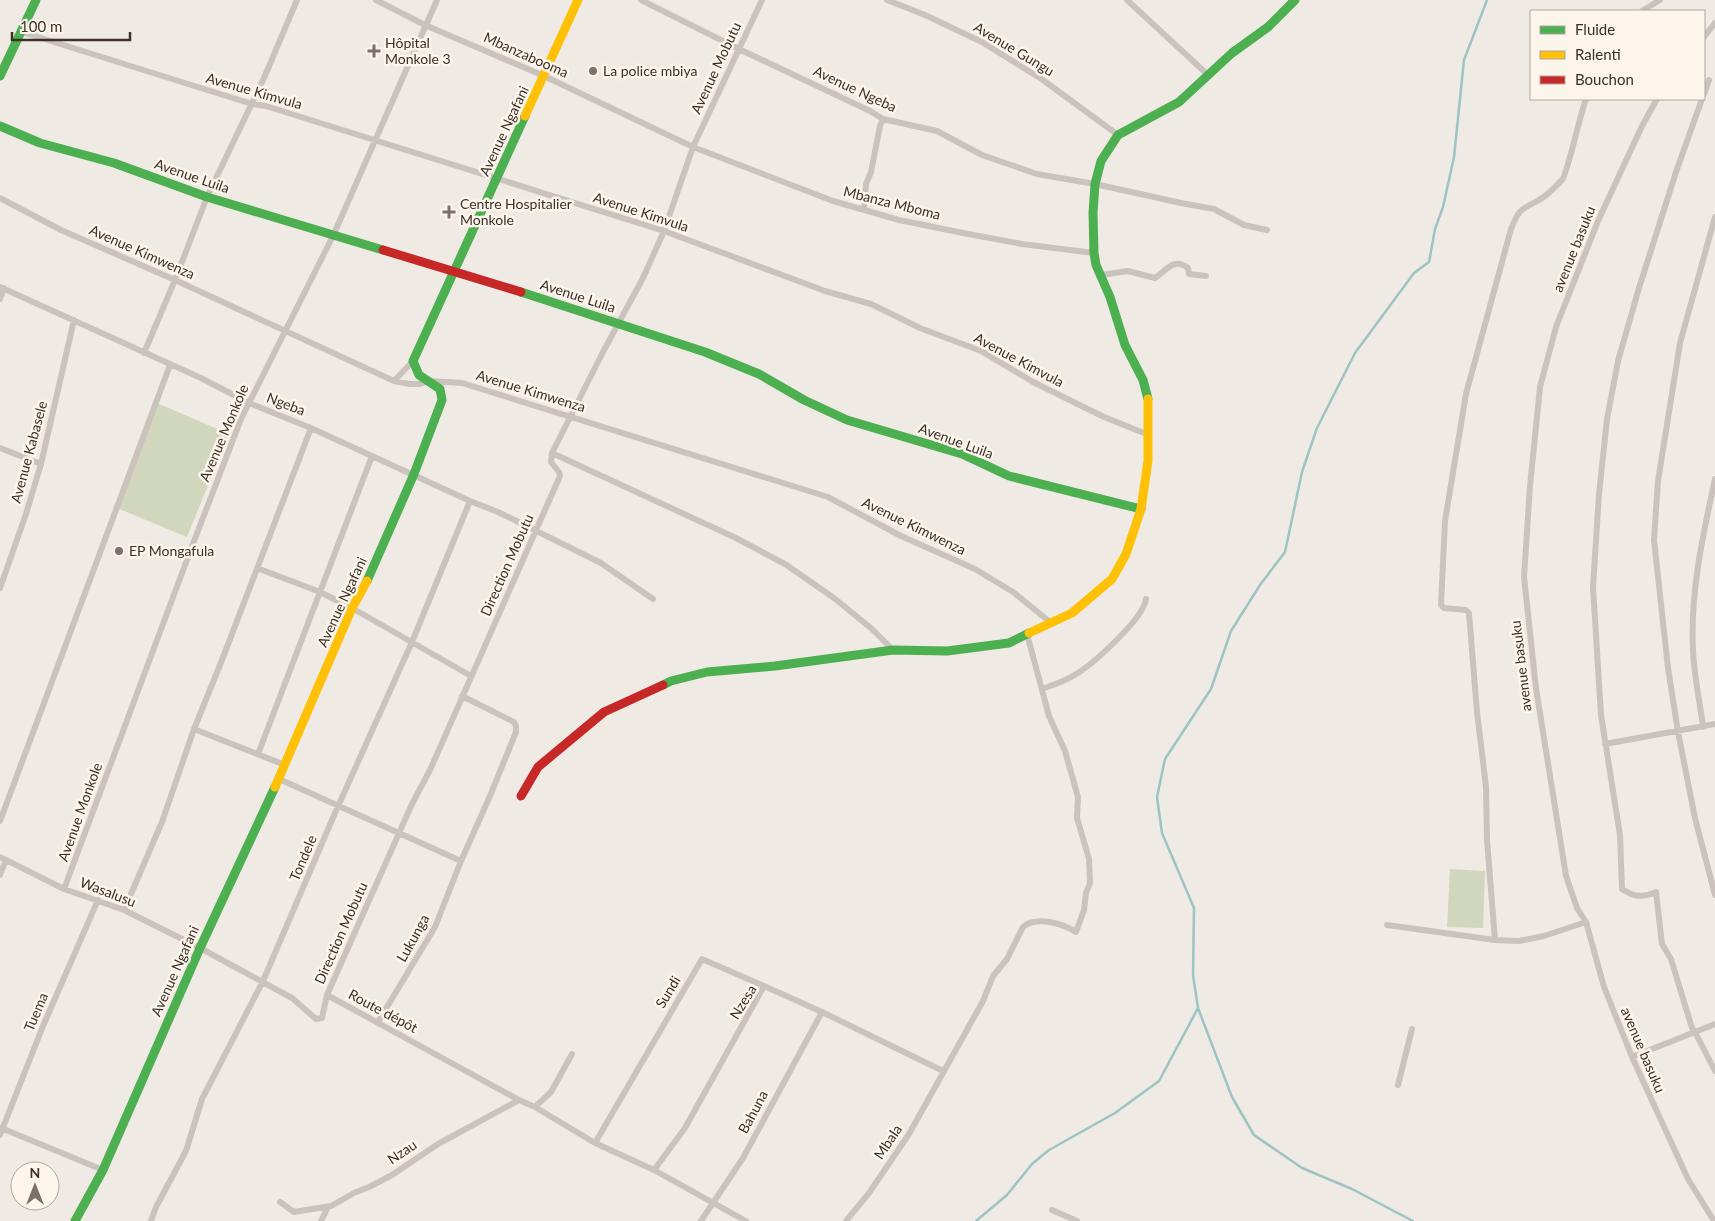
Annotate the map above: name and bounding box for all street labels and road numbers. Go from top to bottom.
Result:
street label: Avenue Gungu [971,18,1058,79]
street label: Avenue Mobutu [687,19,744,116]
street label: Mbanzabooma [481,28,571,81]
street label: Avenue Ngeba [811,62,900,115]
street label: Avenue Kimvula [204,69,304,112]
street label: Avenue Ngafani [475,83,532,179]
street label: Avenue Luila [152,155,232,196]
street label: Mbanza Mboma [842,182,942,223]
street label: Avenue Kimvula [591,188,691,235]
street label: avenue basuku [1549,203,1599,294]
street label: Avenue Kimwenza [87,221,198,282]
street label: Avenue Luila [538,275,618,316]
street label: Avenue Kimvula [971,329,1067,390]
street label: Avenue Kimwenza [474,366,588,415]
street label: Avenue Monkole [195,382,252,484]
street label: Ngeba [265,388,308,419]
street label: Avenue Kabasele [7,399,50,505]
street label: Avenue Luila [917,419,996,462]
street label: Avenue Kimwenza [860,493,969,558]
street label: Direction Mobutu [476,511,537,618]
street label: Avenue Ngafani [313,554,370,650]
street label: avenue basuku [1506,620,1535,712]
street label: Avenue Monkole [54,760,105,864]
street label: Tondele [285,832,320,883]
street label: Wasalusu [78,873,139,910]
street label: Direction Mobutu [310,879,371,986]
street label: Lukunga [393,911,433,964]
street label: Avenue Ngafani [147,923,202,1019]
street label: Sundi [651,973,684,1011]
street label: Nzesa [726,981,760,1022]
street label: Route dépôt [346,985,421,1036]
street label: Tuema [20,990,51,1034]
street label: avenue basuku [1618,1004,1669,1095]
street label: Bahuna [734,1087,771,1136]
street label: Mbala [870,1121,905,1162]
street label: Nzau [384,1136,420,1167]

